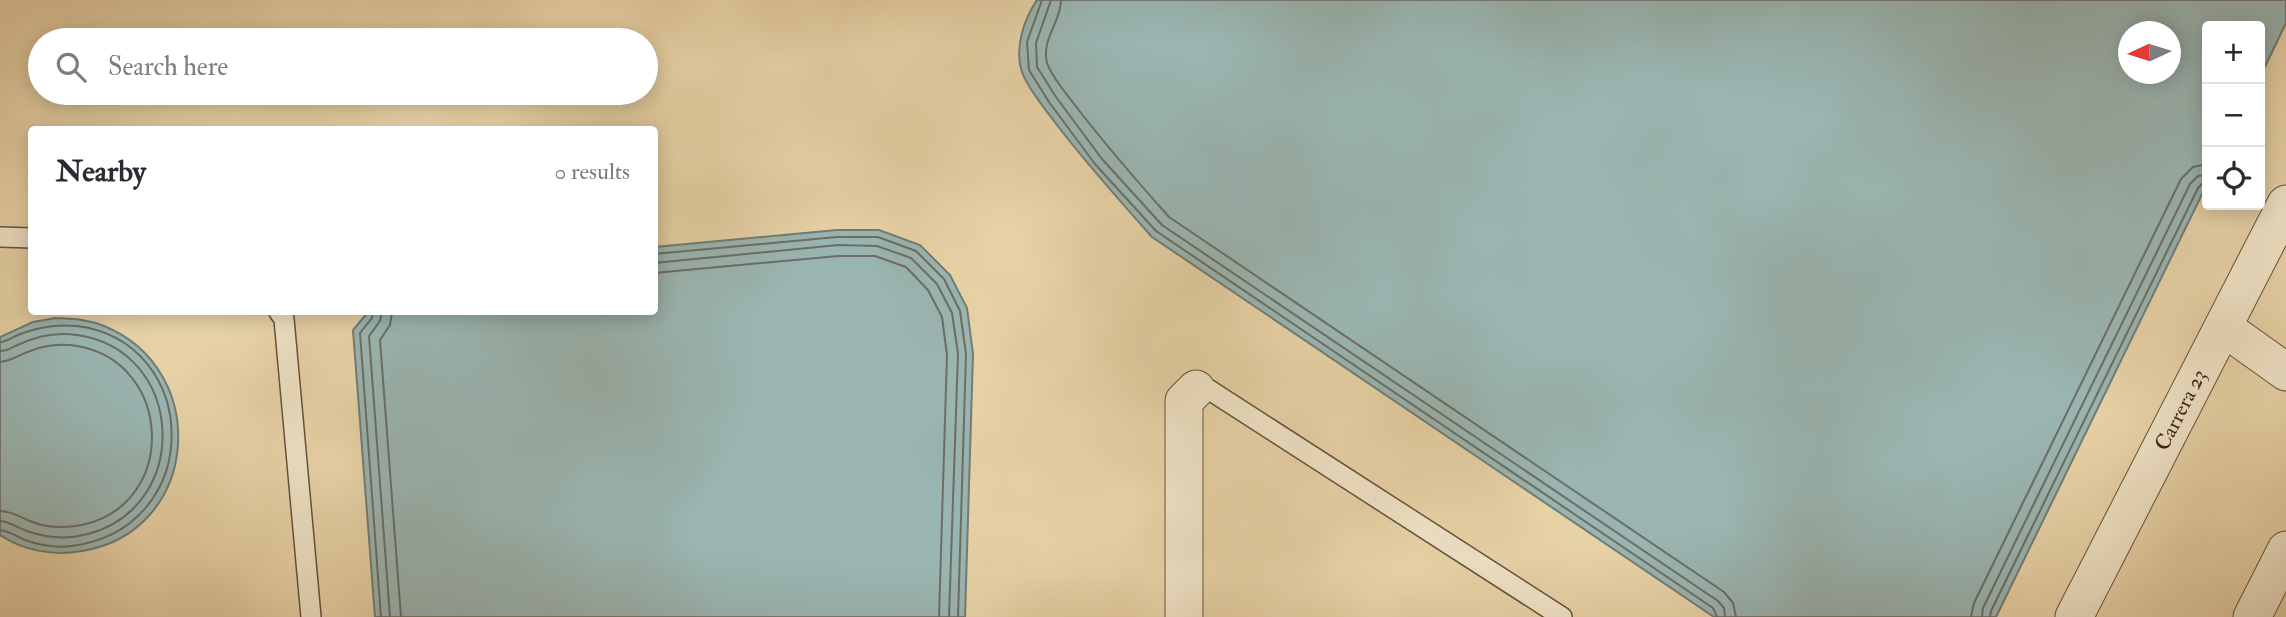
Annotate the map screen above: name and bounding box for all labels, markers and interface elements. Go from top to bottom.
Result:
north arrow [2118,21,2181,84]
map controls [2202,21,2265,210]
button: + [2202,21,2265,84]
search box [28,28,658,105]
icon: search [52,48,90,86]
text: Search here [108,51,228,83]
button: − [2202,84,2265,147]
button: locate [2202,147,2265,210]
text: Nearby [56,153,146,190]
text: 0 results [554,157,630,186]
street label: Carrera 23 [2148,364,2212,455]

